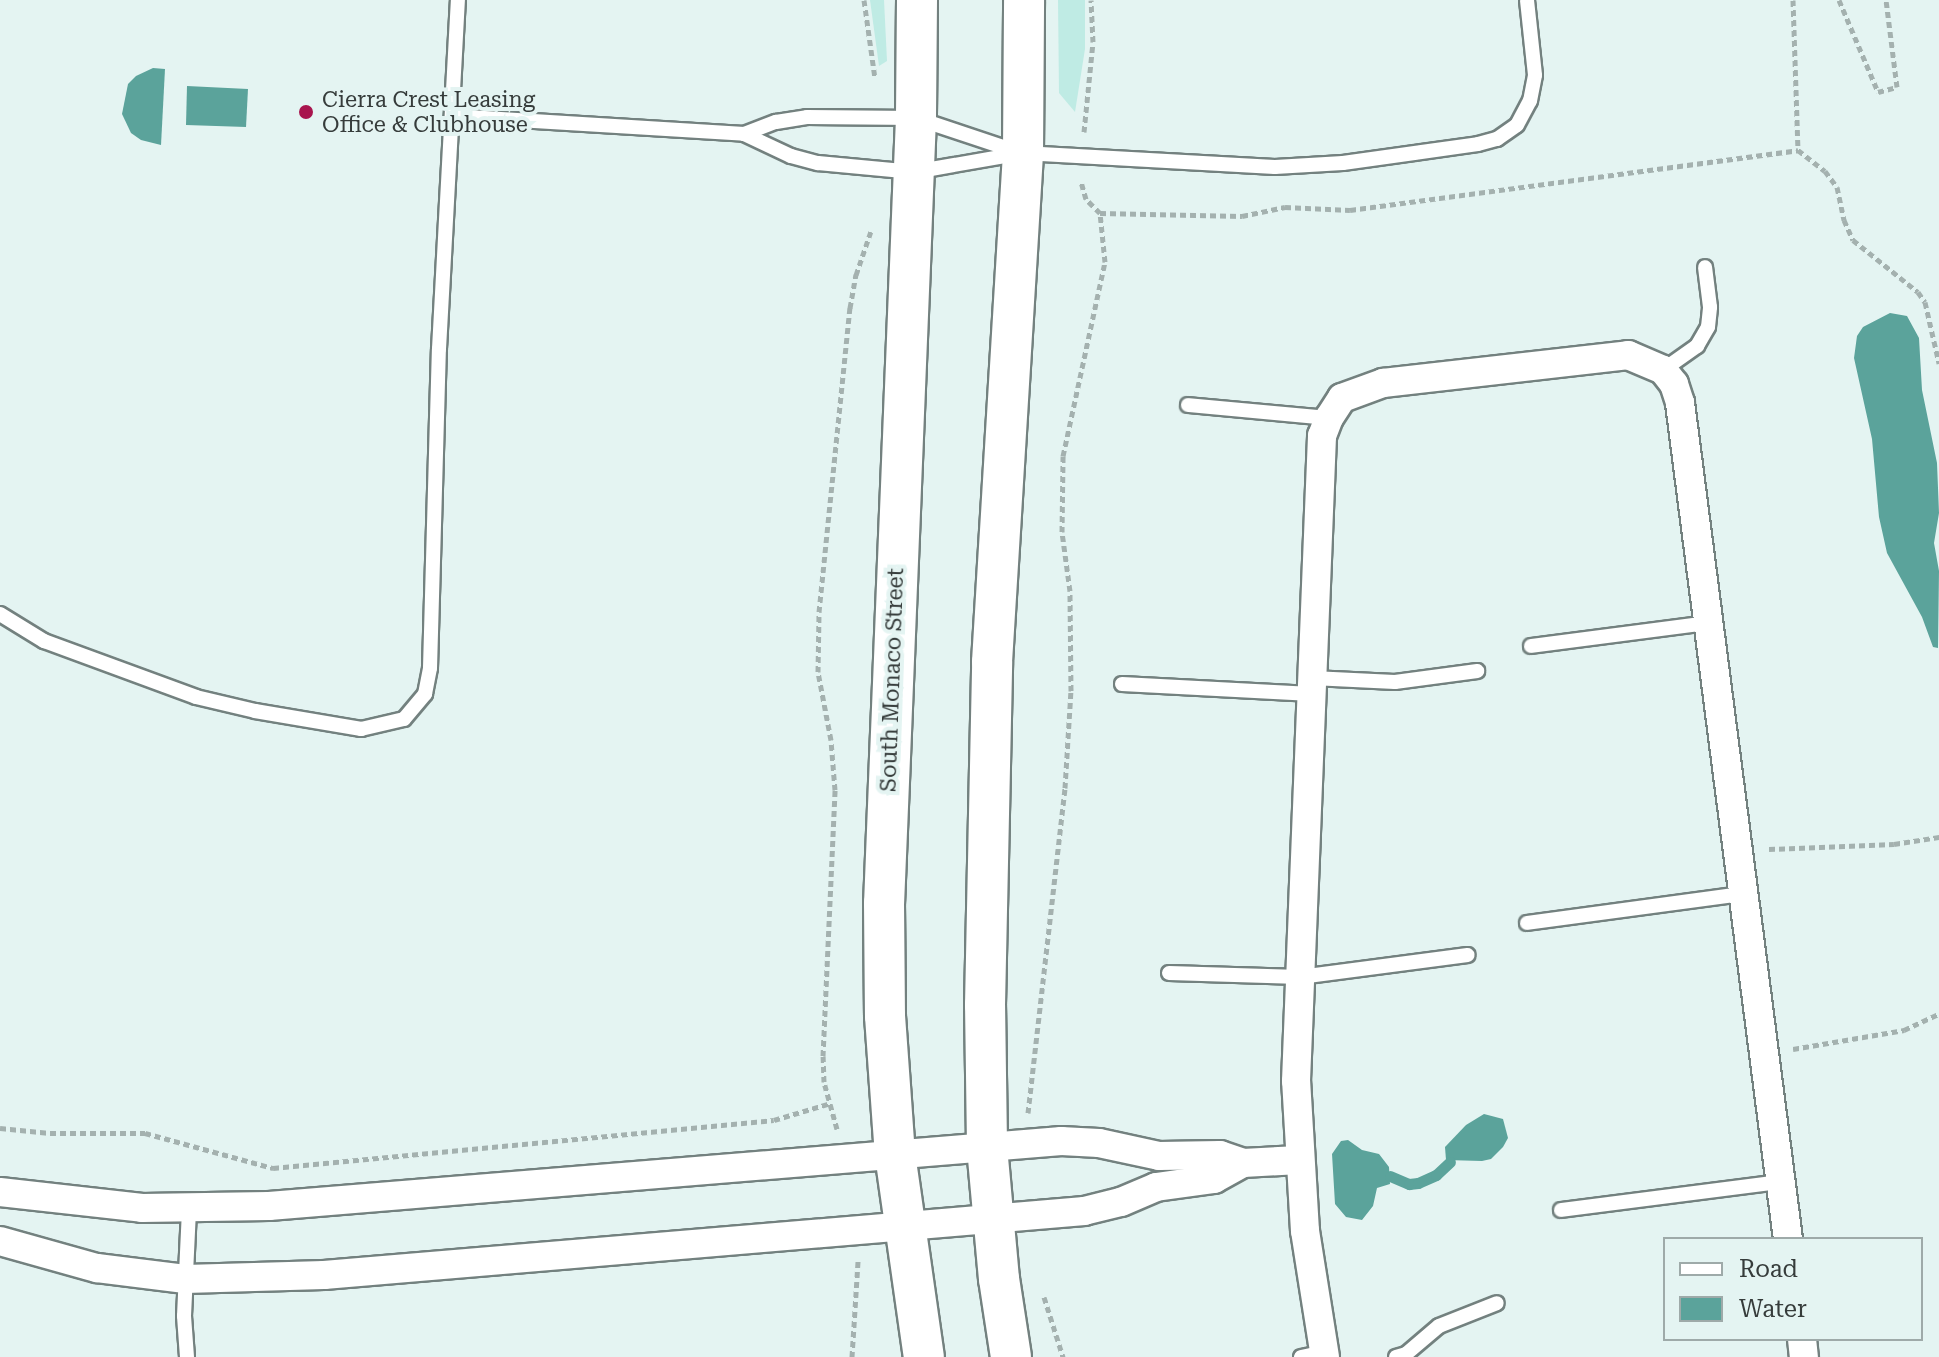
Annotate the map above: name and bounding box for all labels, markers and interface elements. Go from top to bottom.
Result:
place label: Cierra Crest Leasing Office & Clubhouse [322,86,535,138]
marker: Cierra Crest Leasing Office & Clubhouse [297,103,315,121]
street label: South Monaco Street [875,568,909,792]
legend [1663,1237,1923,1341]
text: Road [1739,1255,1798,1283]
text: Water [1739,1295,1807,1323]

